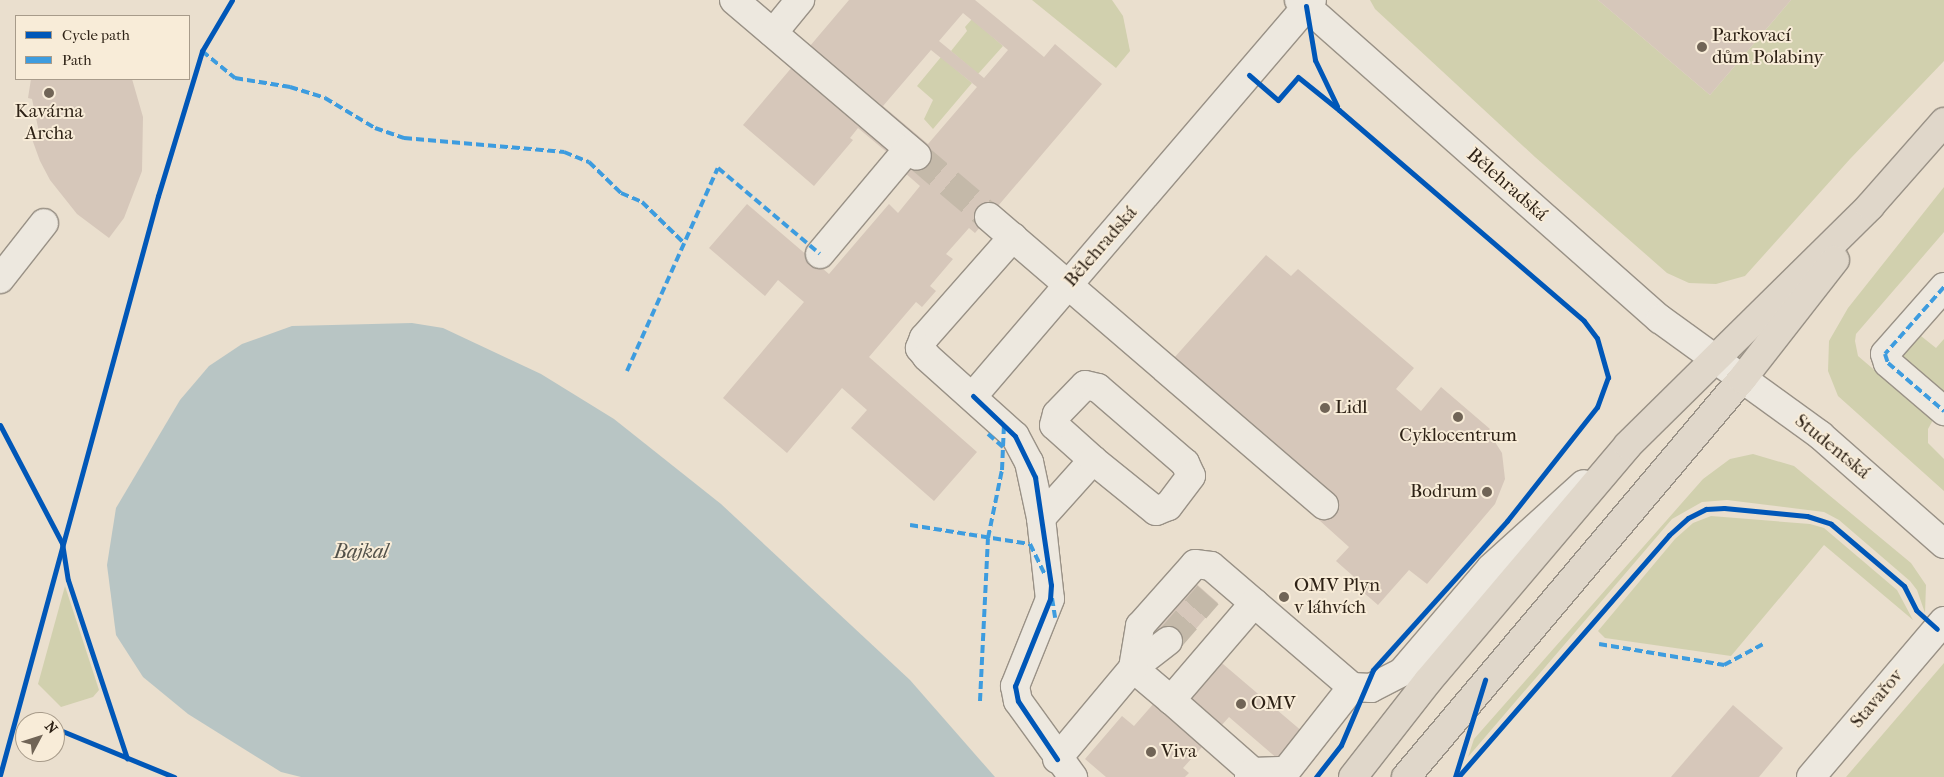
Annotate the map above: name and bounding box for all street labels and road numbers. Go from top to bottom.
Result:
street label: Bělehradská [1462,144,1552,226]
street label: Bělehradská [1060,202,1142,292]
street label: Studentská [1790,410,1874,484]
street label: Stavařov [1846,665,1908,733]

